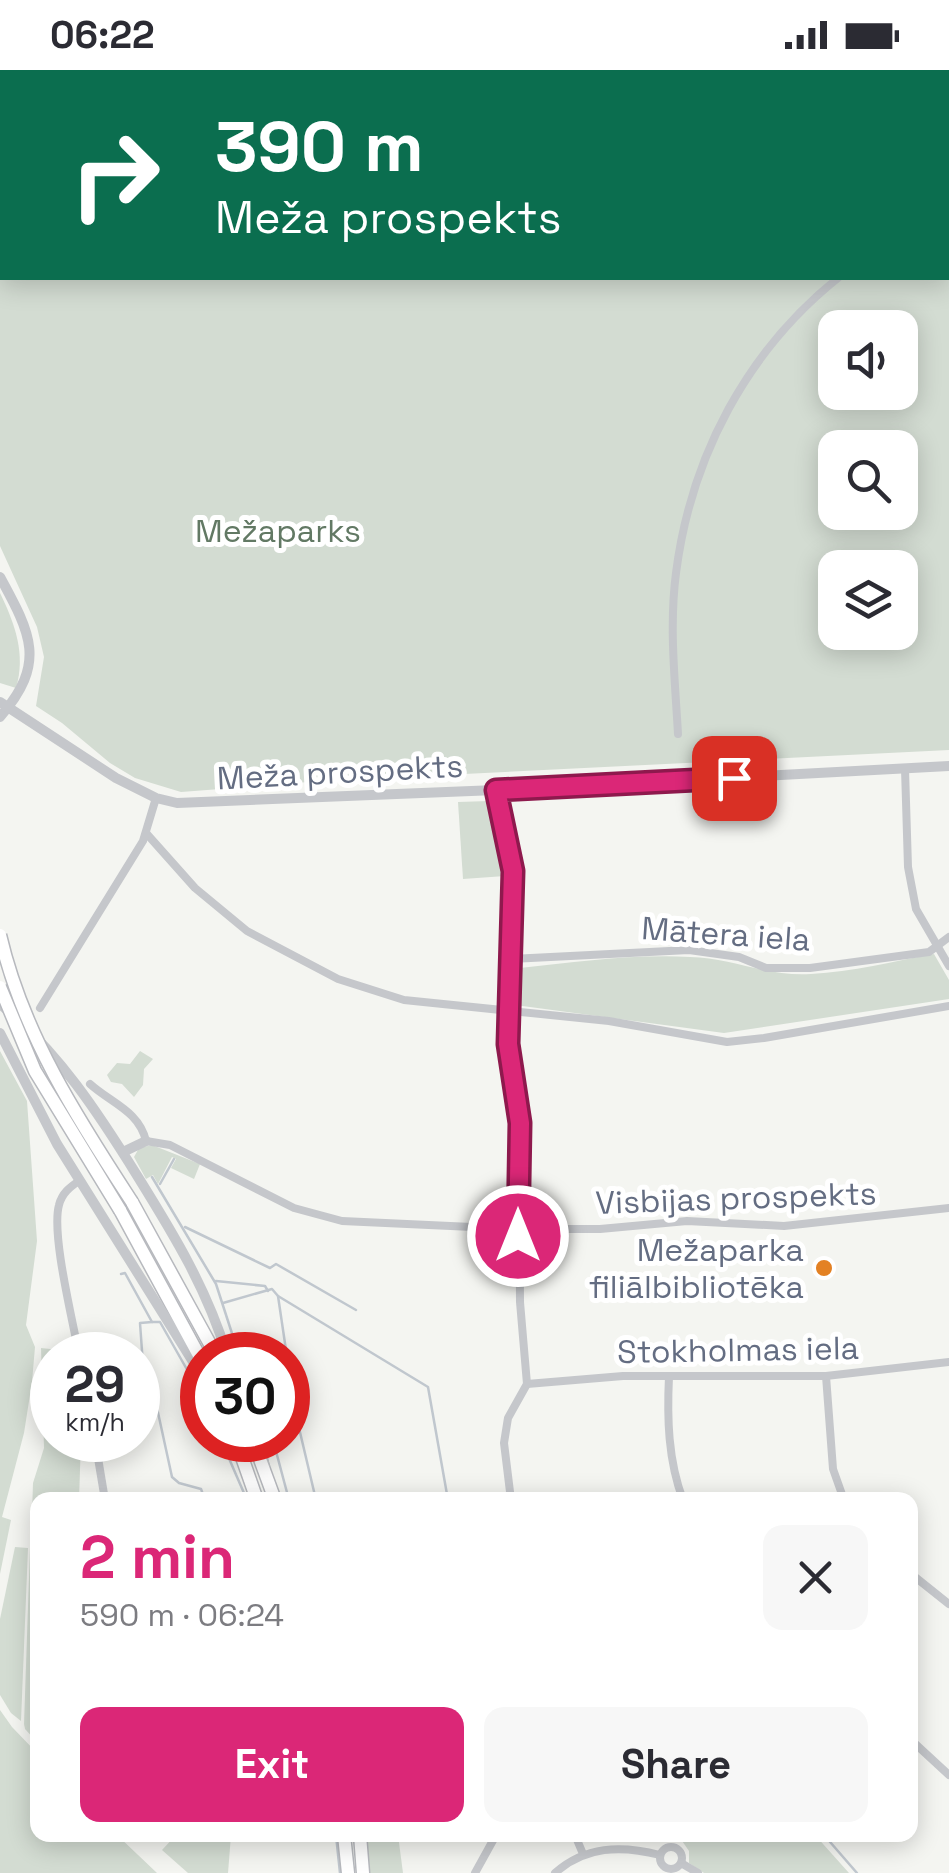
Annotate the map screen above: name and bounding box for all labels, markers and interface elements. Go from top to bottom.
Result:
text: 06:22 [50,11,155,59]
text: 390 m [215,102,424,191]
icon: right [50,110,180,240]
text: Meža prospekts [215,189,561,246]
map controls [818,310,918,650]
button: sound [818,310,918,410]
button: search [818,430,918,530]
park label: Mežaparks [195,511,361,551]
button: layers [818,550,918,650]
pin [692,736,777,821]
street label: Meža prospekts [216,746,464,798]
icon: arrive [707,751,762,806]
street label: Mātera iela [640,908,812,960]
street label: Visbijas prospekts [595,1173,877,1223]
position arrow [466,1184,570,1288]
place label: Mežaparka filiālbibliotēka [589,1230,804,1307]
marker: Mežaparka filiālbibliotēka [813,1257,835,1279]
street label: Stokholmas iela [617,1328,859,1372]
speed limit sign: 30 [180,1332,310,1462]
text: 29 [65,1353,125,1417]
text: km/h [65,1406,125,1438]
text: 2 min [80,1519,235,1596]
button: close [763,1525,868,1630]
text: 590 m · 06:24 [80,1595,284,1635]
button: Exit [80,1707,464,1822]
button: Share [484,1707,868,1822]

